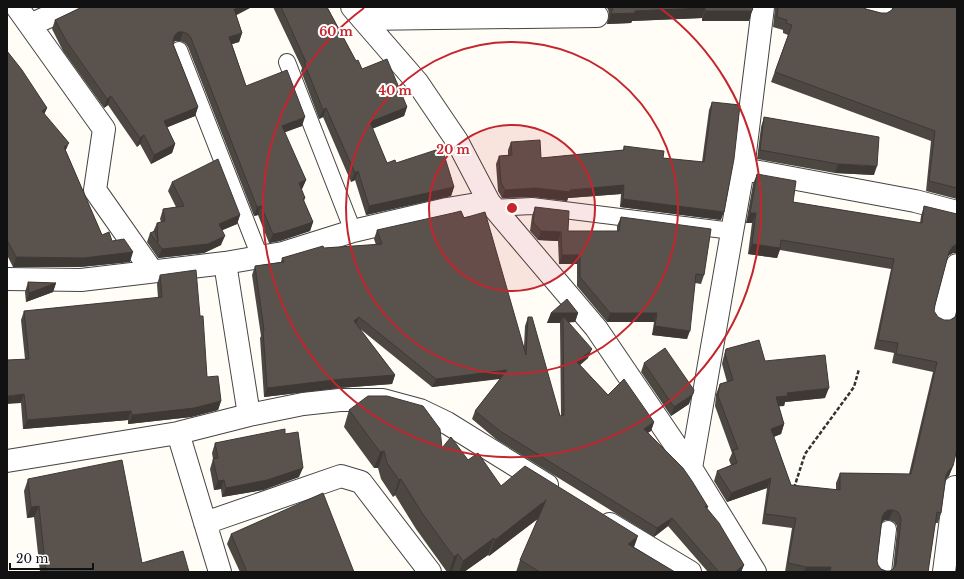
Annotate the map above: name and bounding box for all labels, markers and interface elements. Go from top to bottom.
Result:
text: 60 m [319,24,354,39]
text: 40 m [378,83,412,98]
text: 20 m [436,142,470,157]
centre of rings [505,201,519,215]
scale bar [10,545,93,571]
text: 20 m [16,551,48,566]

